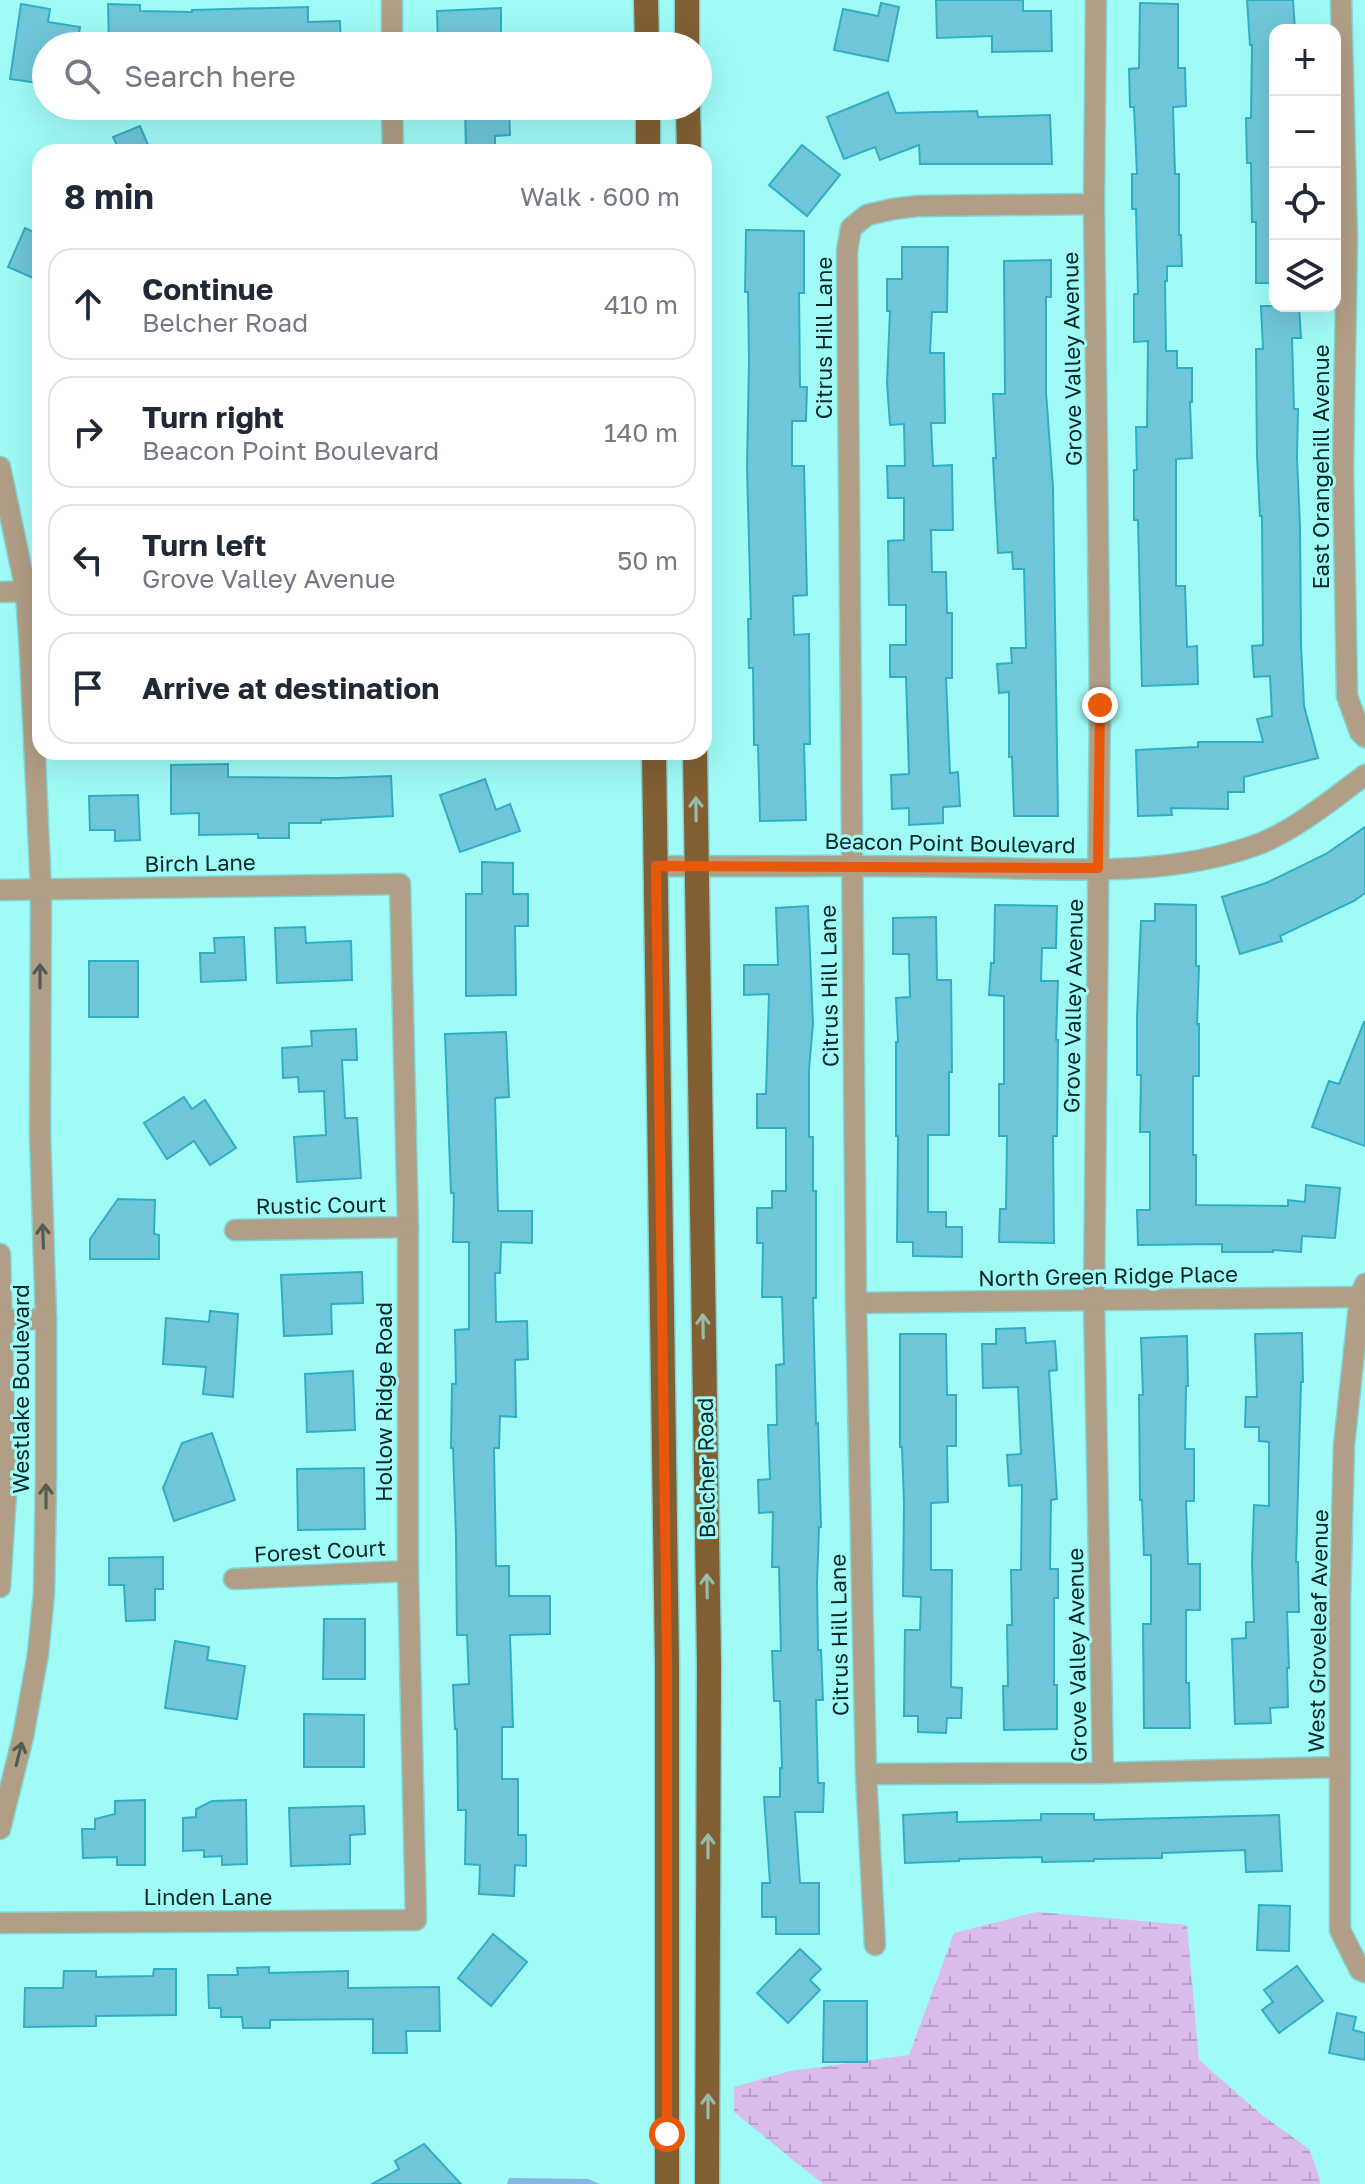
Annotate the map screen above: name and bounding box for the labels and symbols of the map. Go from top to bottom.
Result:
street label: Grove Valley Avenue [1056,252,1087,466]
street label: Citrus Hill Lane [810,257,837,419]
street label: East Orangehill Avenue [1307,344,1334,590]
route end [1082,687,1118,723]
one-way arrow [688,796,703,823]
street label: Beacon Point Boulevard [824,827,1076,858]
street label: Birch Lane [144,848,256,877]
street label: Grove Valley Avenue [1057,899,1088,1113]
street label: Citrus Hill Lane [814,905,843,1067]
one-way arrow [33,963,48,990]
street label: Rustic Court [255,1190,387,1219]
one-way arrow [36,1223,51,1250]
street label: North Green Ridge Place [978,1260,1238,1291]
street label: Westlake Boulevard [7,1284,34,1494]
street label: Hollow Ridge Road [370,1302,397,1502]
one-way arrow [696,1313,711,1340]
street label: Belcher Road [691,1397,720,1539]
one-way arrow [38,1483,54,1510]
street label: West Groveleaf Avenue [1302,1509,1333,1753]
street label: Forest Court [253,1534,387,1567]
street label: Grove Valley Avenue [1061,1548,1092,1762]
street label: Citrus Hill Lane [824,1554,853,1716]
one-way arrow [700,1573,715,1600]
one-way arrow [12,1741,27,1767]
one-way arrow [700,1833,716,1860]
street label: Linden Lane [144,1883,272,1910]
one-way arrow [700,2093,716,2120]
route start [649,2116,685,2152]

